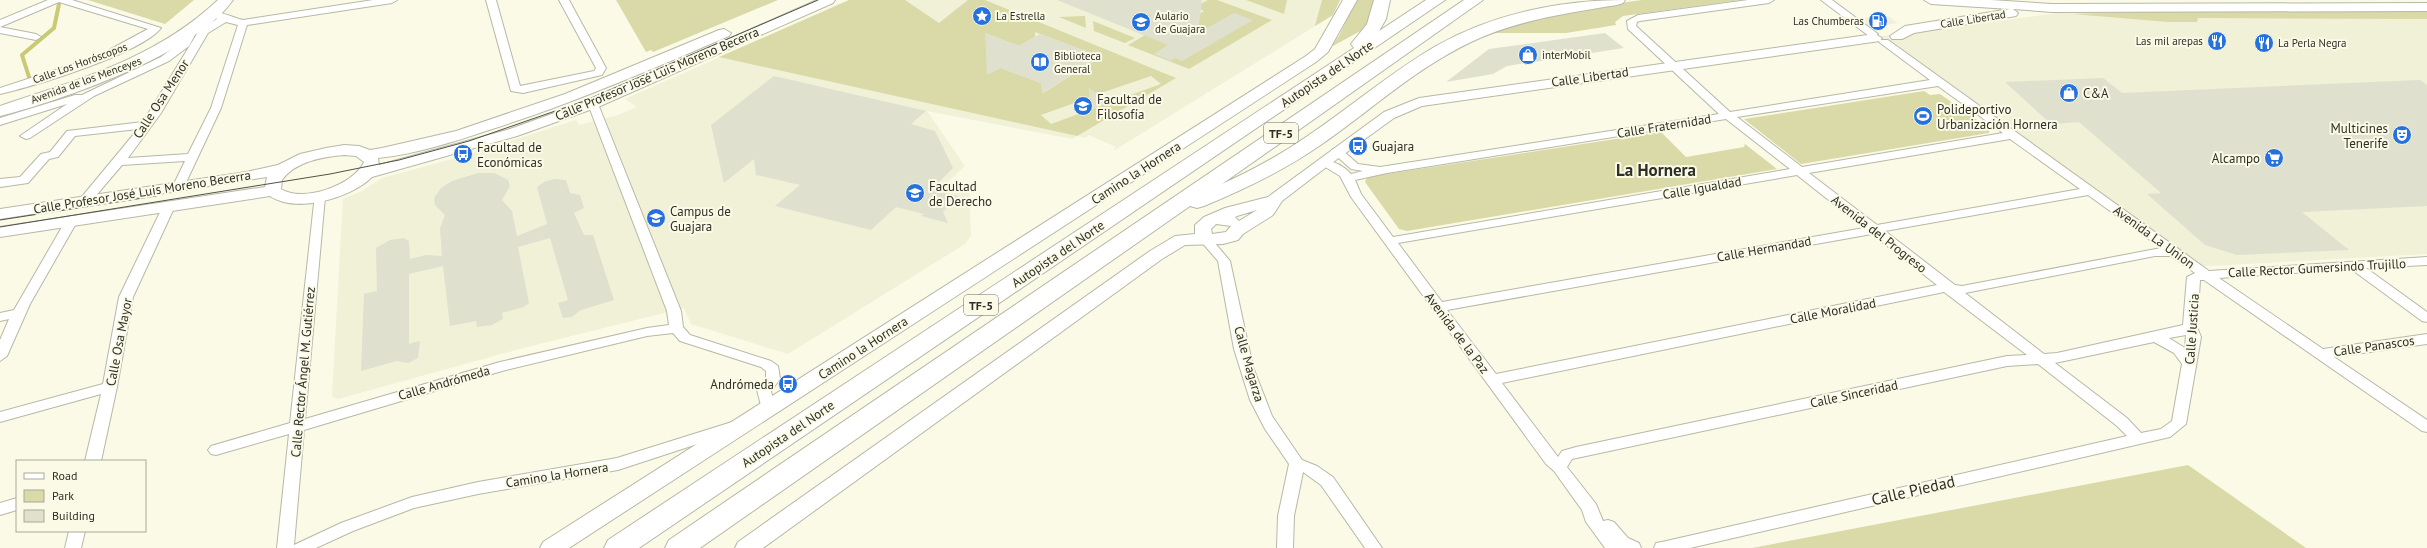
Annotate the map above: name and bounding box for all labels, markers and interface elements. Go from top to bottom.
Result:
place icon: La Estrella [971,5,993,27]
street label: Calle Libertad [1939,7,2007,31]
place label: La Estrella [996,9,1045,23]
place label: Aulario de Guajara [1155,9,1205,36]
fuel station icon: Las Chumberas [1867,10,1889,32]
school or university icon: Aulario de Guajara [1130,11,1152,33]
place label: Las Chumberas [1793,14,1864,28]
street label: Calle Profesor José Luis Moreno Becerra [552,23,762,125]
restaurant icon: Las mil arepas [2206,30,2228,52]
restaurant icon: La Perla Negra [2253,32,2275,54]
place label: Las mil arepas [2136,34,2203,48]
place label: La Perla Negra [2278,36,2347,50]
street label: Autopista del Norte [1277,37,1377,111]
street label: Calle Los Horóscopos [31,39,130,87]
shop icon: interMobil [1517,44,1539,66]
place label: interMobil [1542,48,1591,62]
place label: Biblioteca General [1054,49,1101,76]
library icon: Biblioteca General [1029,51,1051,73]
street label: Avenida de los Menceyes [29,53,144,107]
street label: Calle Osa Menor [129,56,193,142]
street label: Calle Libertad [1550,63,1630,91]
shop icon: C&A [2058,82,2080,104]
place label: C&A [2083,85,2109,102]
place label: Facultad de Filosofía [1097,91,1162,123]
school or university icon: Facultad de Filosofía [1072,95,1094,117]
place label: Polideportivo Urbanización Hornera [1937,101,2058,133]
sports icon: Polideportivo Urbanización Hornera [1912,105,1934,127]
street label: Calle Fraternidad [1616,110,1712,142]
place label: Multicines Tenerife [2330,120,2388,152]
road number: TF-5 [1264,123,1298,143]
theatre icon: Multicines Tenerife [2391,124,2413,146]
bus stop icon: Guajara [1347,135,1369,157]
street label: Camino la Hornera [1088,138,1184,208]
place label: Guajara [1372,138,1414,155]
place label: Facultad de Económicas [477,139,542,171]
bus stop icon: Facultad de Económicas [452,143,474,165]
supermarket icon: Alcampo [2263,147,2285,169]
place label: Alcampo [2212,150,2260,167]
district label: La Hornera [1616,159,1696,181]
street label: Calle Profesor José Luis Moreno Becerra [32,166,252,218]
street label: Calle Igualdad [1661,173,1743,203]
place label: Facultad de Derecho [929,178,992,210]
school or university icon: Facultad de Derecho [904,182,926,204]
street label: Avenida del Progreso [1828,191,1930,277]
street label: Avenida La Union [2110,202,2198,272]
place label: Campus de Guajara [670,203,731,235]
school or university icon: Campus de Guajara [645,207,667,229]
street label: Autopista del Norte [1008,217,1108,291]
street label: Calle Hermandad [1715,232,1813,266]
street label: Calle Rector Gumersindo Trujillo [2228,255,2407,281]
street label: Calle Rector Ángel M. Gutiérrez [287,286,319,458]
street label: Avenida de la Paz [1421,289,1493,377]
street label: Calle Justicia [2181,293,2203,365]
street label: Calle Moralidad [1789,294,1877,328]
road number: TF-5 [964,295,998,315]
street label: Calle Osa Mayor [102,296,136,388]
street label: Camino la Hornera [815,313,911,383]
street label: Calle Magarza [1230,324,1268,404]
street label: Calle Panascos [2332,332,2416,360]
street label: Calle Andrómeda [396,362,492,404]
bus stop icon: Andrómeda [777,373,799,395]
place label: Andrómeda [710,376,774,393]
street label: Calle Sinceridad [1809,376,1899,412]
street label: Autopista del Norte [738,397,838,471]
street label: Camino la Hornera [504,458,610,492]
legend [16,460,146,532]
text: Road [52,468,77,483]
street label: Calle Piedad [1869,471,1957,509]
text: Park [52,488,74,503]
text: Building [52,508,95,523]

